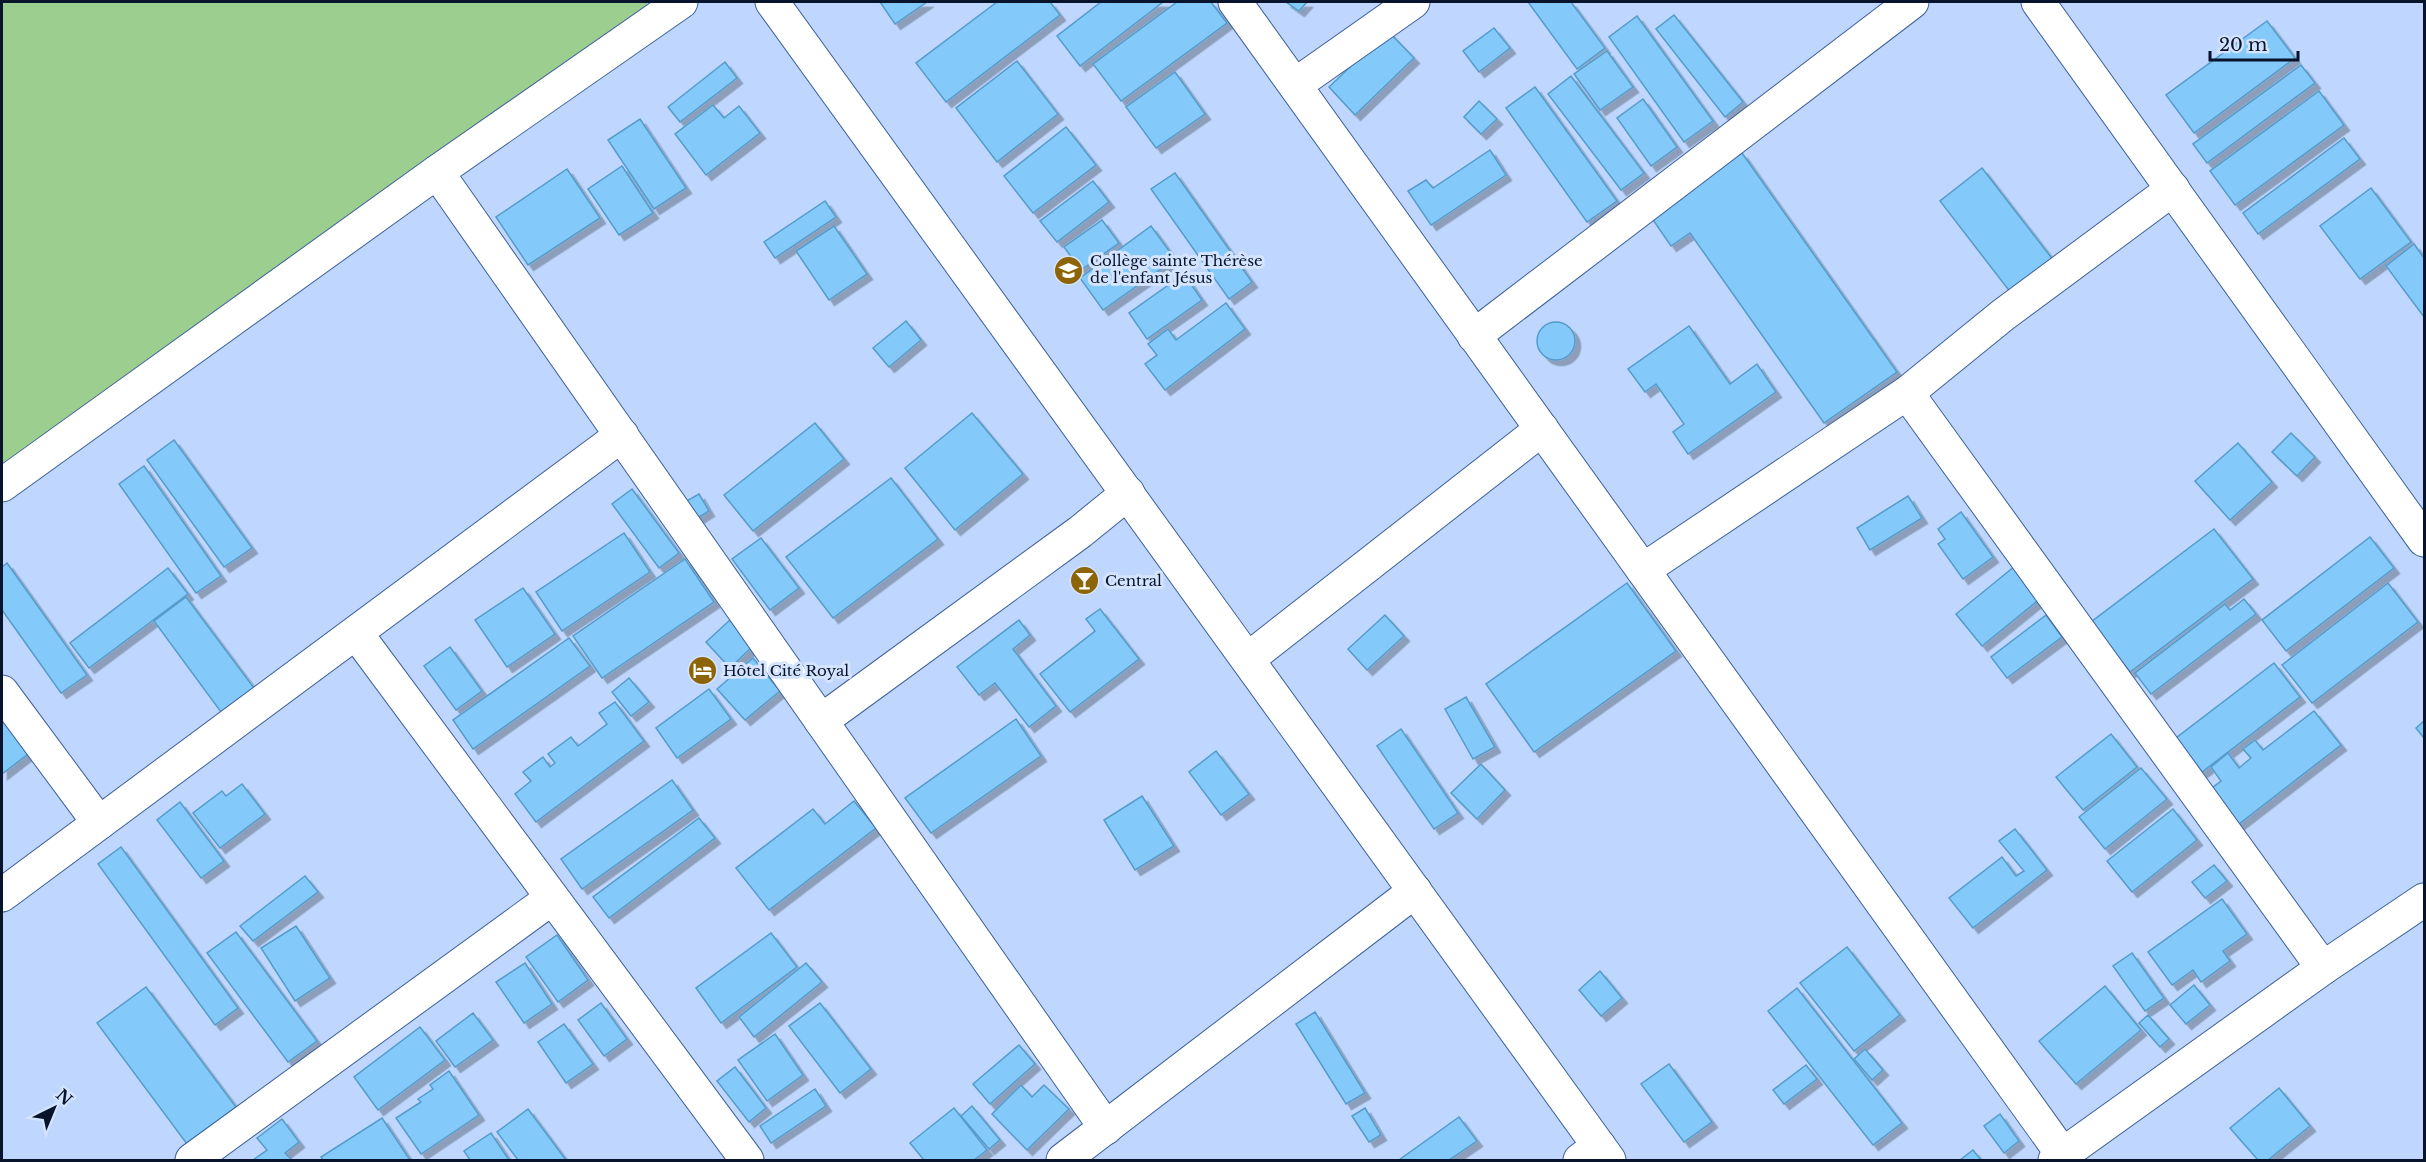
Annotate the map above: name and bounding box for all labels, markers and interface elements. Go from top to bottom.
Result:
scale bar [2210,24,2298,62]
text: 20 m [2219,34,2267,56]
place label: Collège sainte Thérèse de l'enfant Jésus [1090,251,1263,287]
school or university icon: Collège sainte Thérèse de l'enfant Jésus [1053,254,1085,286]
bar icon: Central [1068,565,1100,597]
place label: Central [1105,571,1162,590]
hotel icon: Hôtel Cité Royal [686,655,718,687]
place label: Hôtel Cité Royal [723,661,849,680]
north arrow [24,1078,84,1138]
text: N [52,1085,77,1109]

